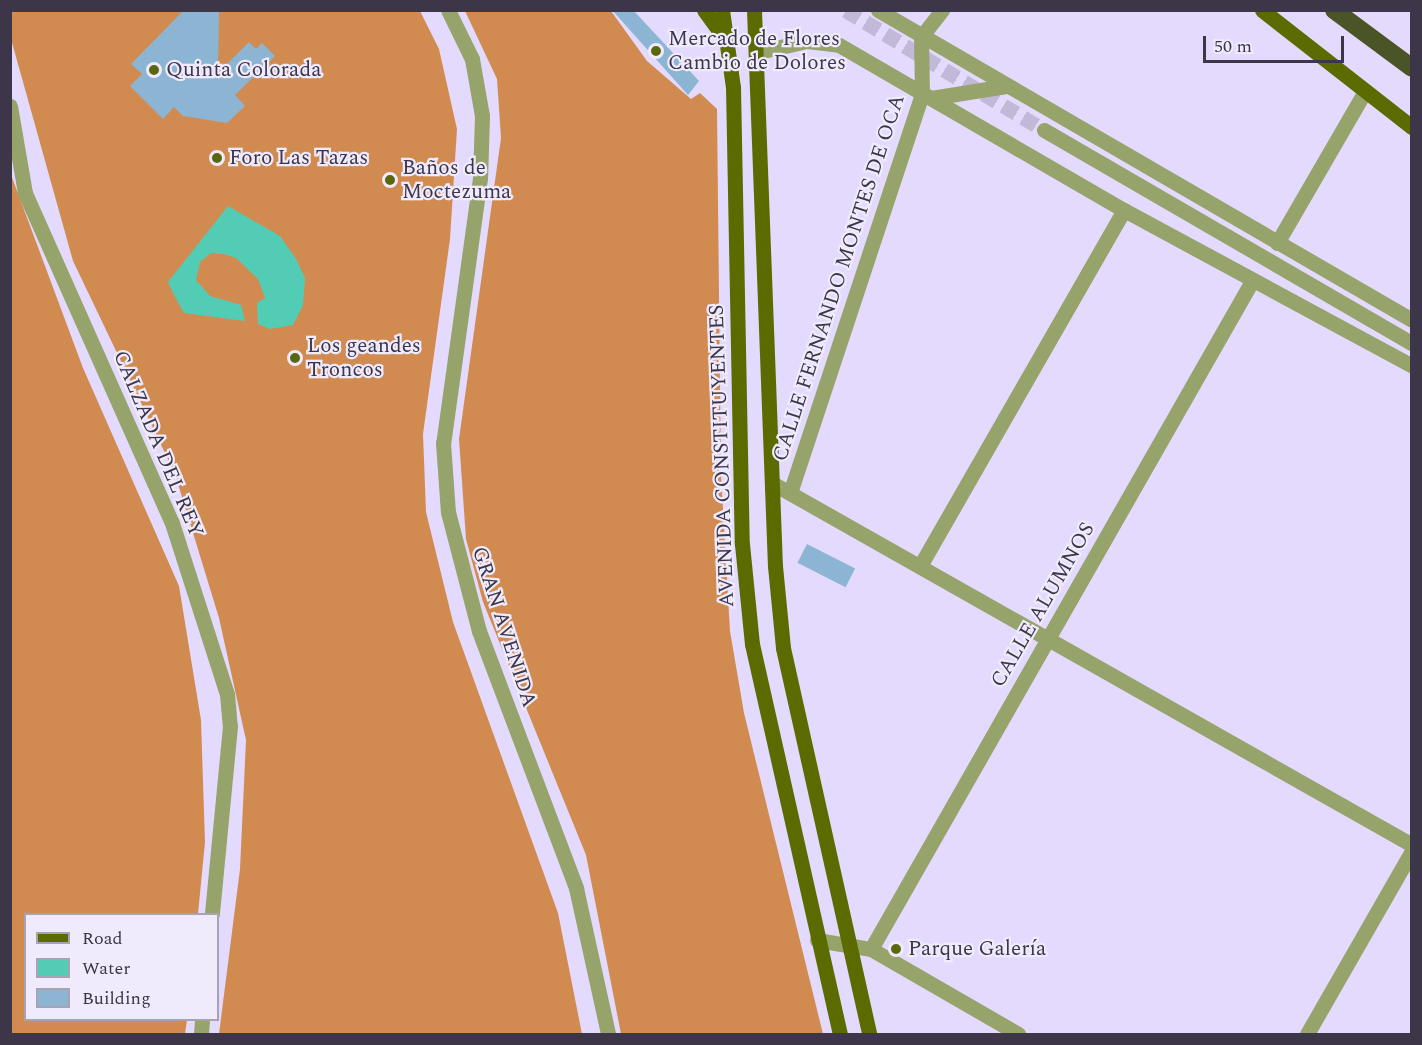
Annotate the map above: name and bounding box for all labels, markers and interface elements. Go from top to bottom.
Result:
scale bar [1206,24,1347,62]
place label: Mercado de Flores Cambio de Dolores [668,26,846,76]
text: 50 m [1214,33,1252,60]
marker: Mercado de Flores Cambio de Dolores [649,44,663,58]
place label: Quinta Colorada [166,57,321,83]
marker: Quinta Colorada [147,63,161,77]
street label: CALLE FERNANDO MONTES DE OCA [768,91,910,465]
place label: Foro Las Tazas [229,145,368,171]
marker: Foro Las Tazas [210,151,224,165]
place label: Baños de Moctezuma [402,155,511,205]
marker: Baños de Moctezuma [383,173,397,187]
street label: AVENIDA CONSTITUYENTES [704,304,740,608]
place label: Los geandes Troncos [307,333,421,383]
street label: CALZADA DEL REY [107,347,209,541]
marker: Los geandes Troncos [288,351,302,365]
street label: CALLE ALUMNOS [986,518,1100,692]
street label: GRAN AVENIDA [466,544,542,710]
legend [24,913,219,1021]
text: Road [82,925,123,952]
place label: Parque Galería [908,936,1046,962]
marker: Parque Galería [889,942,903,956]
text: Water [82,955,130,982]
text: Building [82,985,151,1012]

